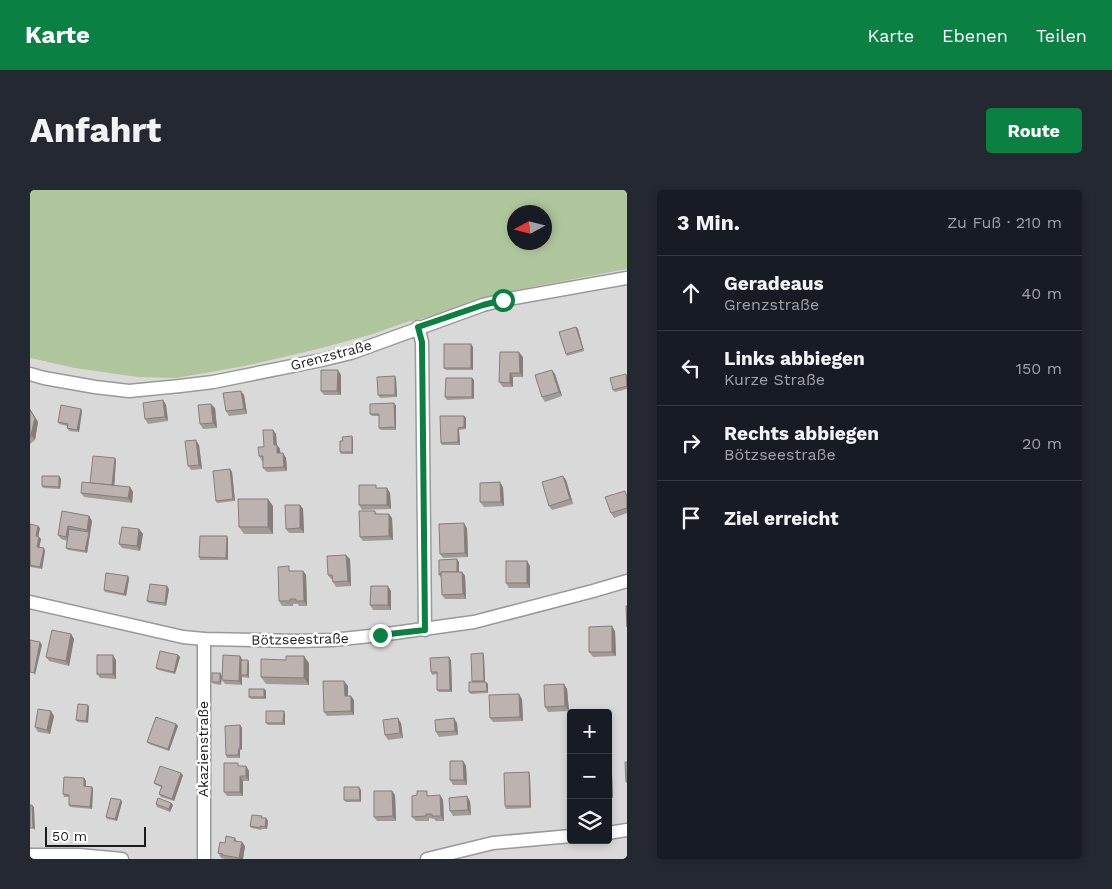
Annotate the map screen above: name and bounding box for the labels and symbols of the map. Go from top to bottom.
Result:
north arrow [507,205,552,250]
route start [492,289,515,312]
street label: Grenzstraße [289,336,373,374]
route end [369,624,392,647]
street label: Bötzseestraße [251,630,349,648]
street label: Akazienstraße [195,701,211,797]
scale bar [45,824,146,847]

